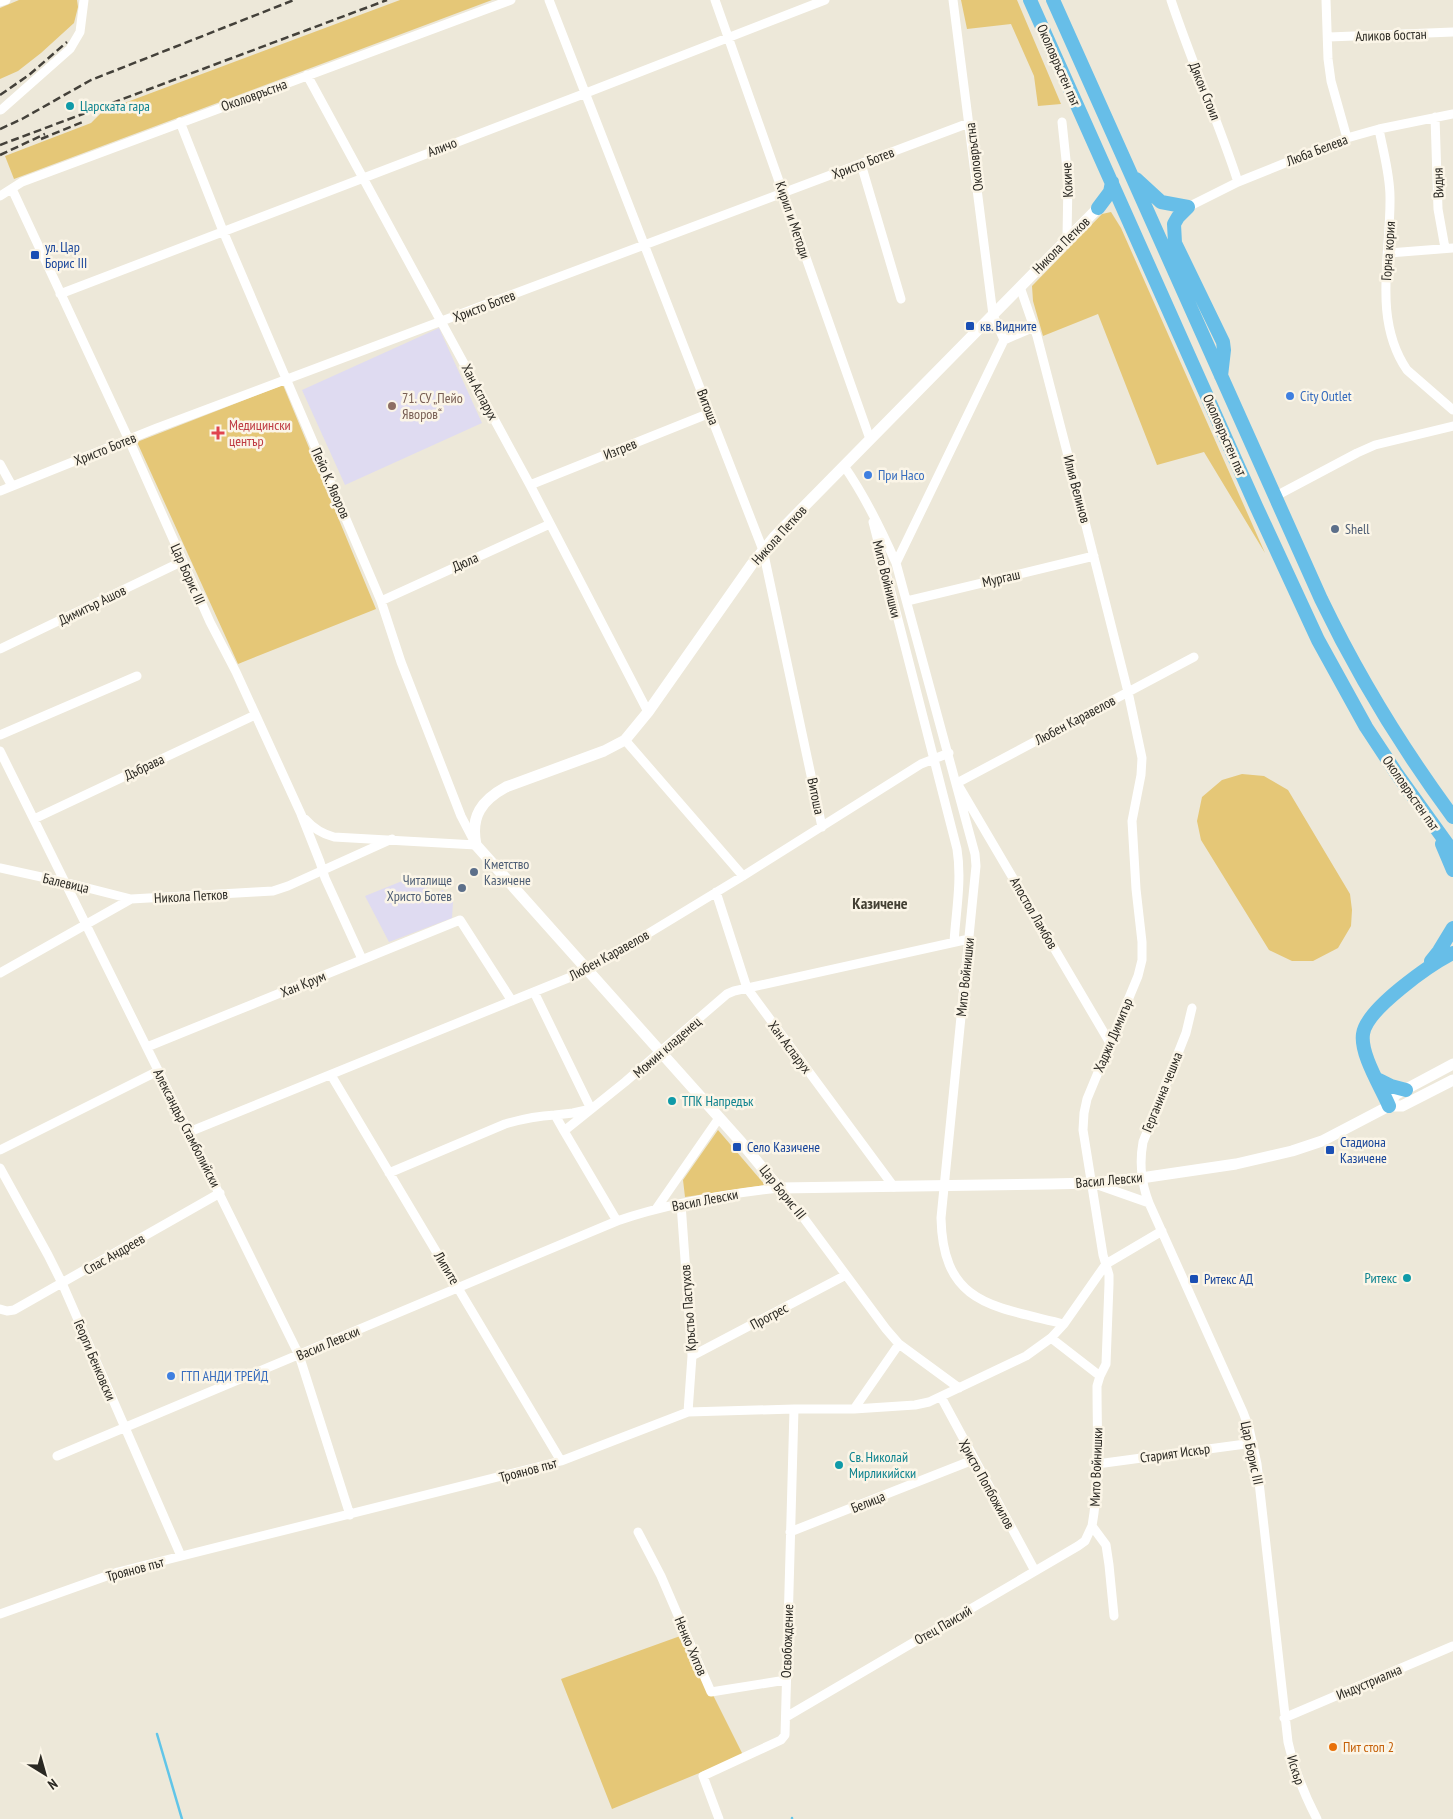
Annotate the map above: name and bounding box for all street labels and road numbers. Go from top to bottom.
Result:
street label: Околовръстен път [1033,21,1085,109]
street label: Аликов бостан [1355,25,1427,45]
street label: Дякон Стоил [1185,59,1225,123]
street label: Околовръстна [219,75,289,115]
street label: Околовръстна [961,122,987,192]
street label: Люба Белева [1283,130,1350,170]
street label: Аличо [425,133,459,161]
street label: Христо Ботев [829,143,897,183]
street label: Кокиче [1057,162,1077,198]
street label: Видня [1428,167,1448,199]
street label: Кирил и Методи [771,179,815,261]
street label: Никола Петков [1029,212,1094,277]
street label: Горна кория [1377,221,1399,281]
street label: Христо Ботев [450,286,518,326]
street label: Хан Аспарух [458,361,502,423]
street label: Витоша [693,386,723,428]
street label: Околовръстен път [1199,391,1251,479]
street label: Христо Ботев [71,428,139,470]
street label: Изгрев [601,434,640,464]
street label: Пейо К. Яворов [307,445,355,522]
street label: Илия Велинов [1059,453,1095,525]
street label: Никола Петков [748,501,811,568]
street label: Мито Войнишки [869,538,905,620]
street label: Цар Борис III [167,541,209,607]
street label: Дюла [449,548,481,576]
street label: Мургаш [980,565,1022,591]
street label: Димитър Ашов [55,581,129,629]
street label: Любен Каравелов [1031,691,1119,749]
street label: Дъбрава [121,750,167,784]
street label: Околовръстен път [1378,752,1444,835]
street label: Витоша [803,776,829,816]
street label: Балевица [41,869,91,897]
street label: Апостол Ламбов [1006,874,1062,953]
street label: Никола Петков [154,885,229,907]
street label: Любен Каравелов [565,925,653,985]
street label: Мито Войнишки [952,937,978,1017]
street label: Хан Крум [278,967,328,1001]
street label: Хаджи Димитър [1089,995,1137,1075]
street label: Момин кладенец [629,1013,705,1081]
street label: Хан Аспарух [764,1017,816,1077]
street label: Герганина чешма [1138,1049,1186,1135]
street label: Александър Стамболийски [149,1066,225,1190]
street label: Цар Борис III [756,1161,810,1223]
street label: Васил Левски [1075,1168,1143,1192]
street label: Васил Левски [670,1185,740,1215]
street label: Спас Андреев [80,1229,148,1279]
street label: Липите [430,1247,464,1288]
street label: Кръстьо Пастухов [676,1264,700,1352]
street label: Прогрес [747,1299,791,1333]
street label: Георги Бенковски [70,1317,120,1403]
street label: Васил Левски [294,1322,362,1364]
street label: Цар Борис III [1236,1420,1268,1486]
street label: Мито Войнишки [1086,1427,1106,1507]
street label: Христо Попбожилов [955,1436,1019,1532]
street label: Старият Искър [1139,1439,1211,1467]
street label: Троянов път [497,1454,559,1486]
street label: Белица [848,1487,888,1517]
street label: Троянов път [104,1553,166,1585]
street label: Отец Паисий [911,1601,975,1649]
street label: Освобождение [777,1603,797,1678]
street label: Ненко Хитов [670,1614,712,1679]
street label: Индустриална [1333,1660,1405,1704]
street label: Искър [1283,1753,1309,1787]

